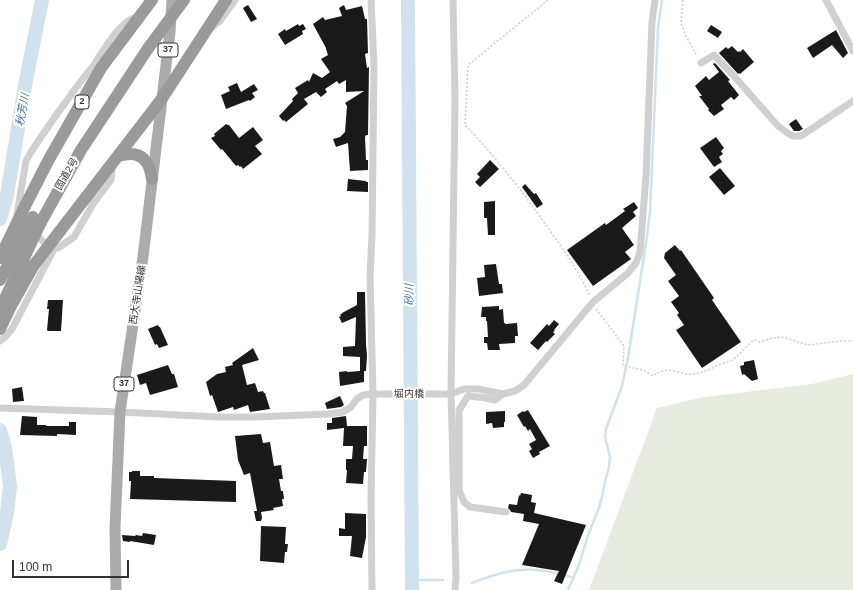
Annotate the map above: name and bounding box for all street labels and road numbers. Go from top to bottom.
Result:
road number: 37 [158,43,178,57]
road number: 2 [75,95,89,109]
street label: 国道2号 [53,156,81,192]
street label: 西大寺山陽線 [127,264,149,326]
road number: 37 [114,377,134,391]
street label: 堀内橋 [394,388,424,400]

